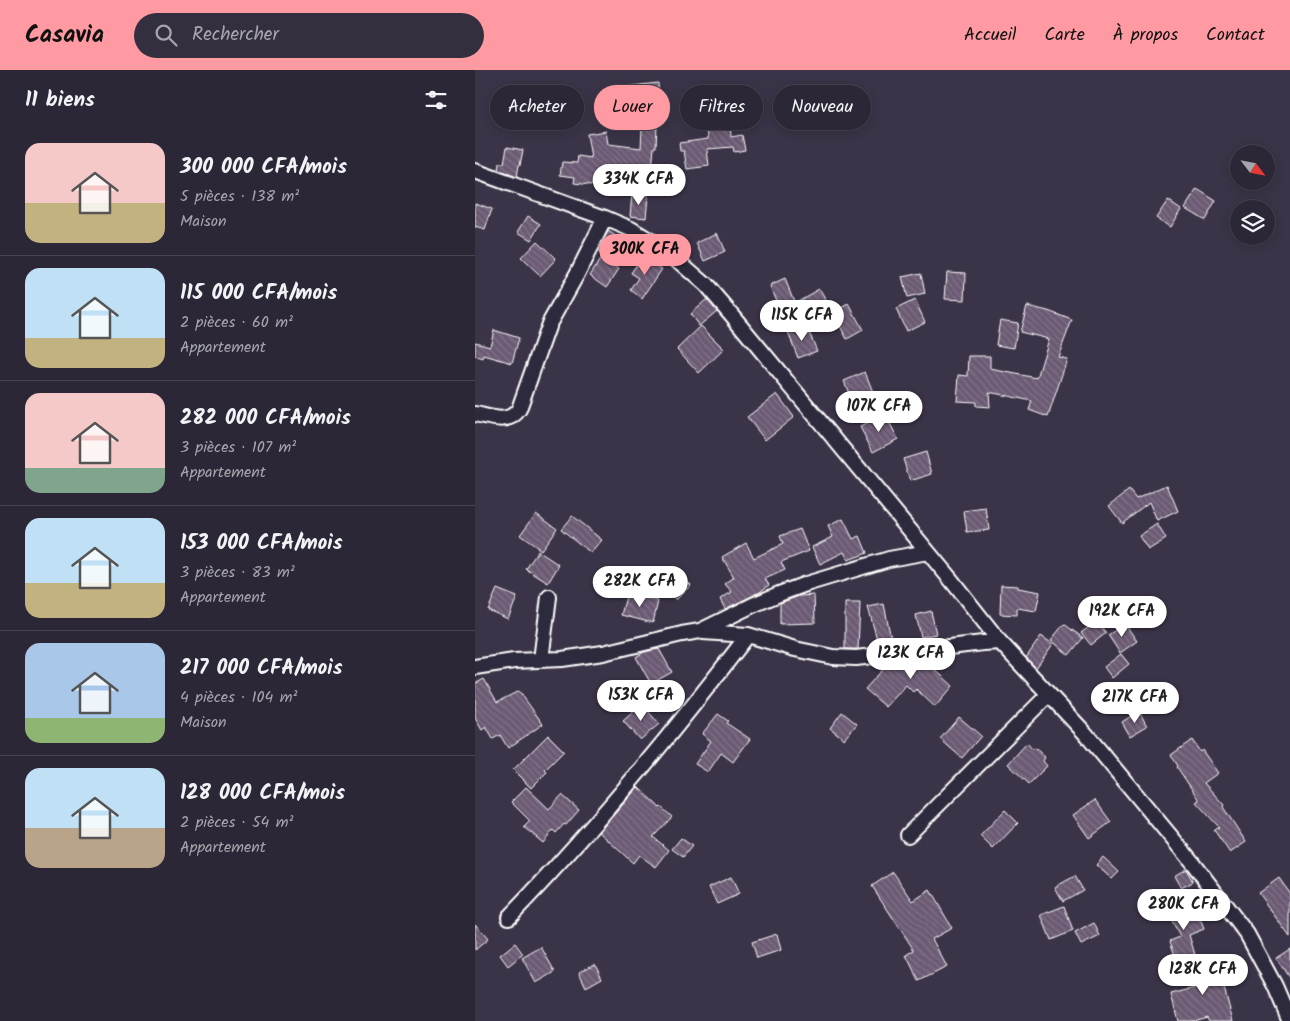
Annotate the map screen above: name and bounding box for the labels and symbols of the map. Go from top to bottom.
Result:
north arrow [1230,145,1275,190]
pin: 334K CFA [587,164,691,206]
pin: 300K CFA [593,234,697,276]
pin: 115K CFA [750,300,854,342]
pin: 107K CFA [827,390,931,433]
pin: 282K CFA [588,566,692,608]
pin: 192K CFA [1070,596,1174,638]
pin: 123K CFA [859,638,963,680]
pin: 153K CFA [589,680,693,722]
pin: 217K CFA [1083,682,1187,724]
pin: 280K CFA [1132,888,1236,931]
pin: 128K CFA [1151,954,1255,996]

